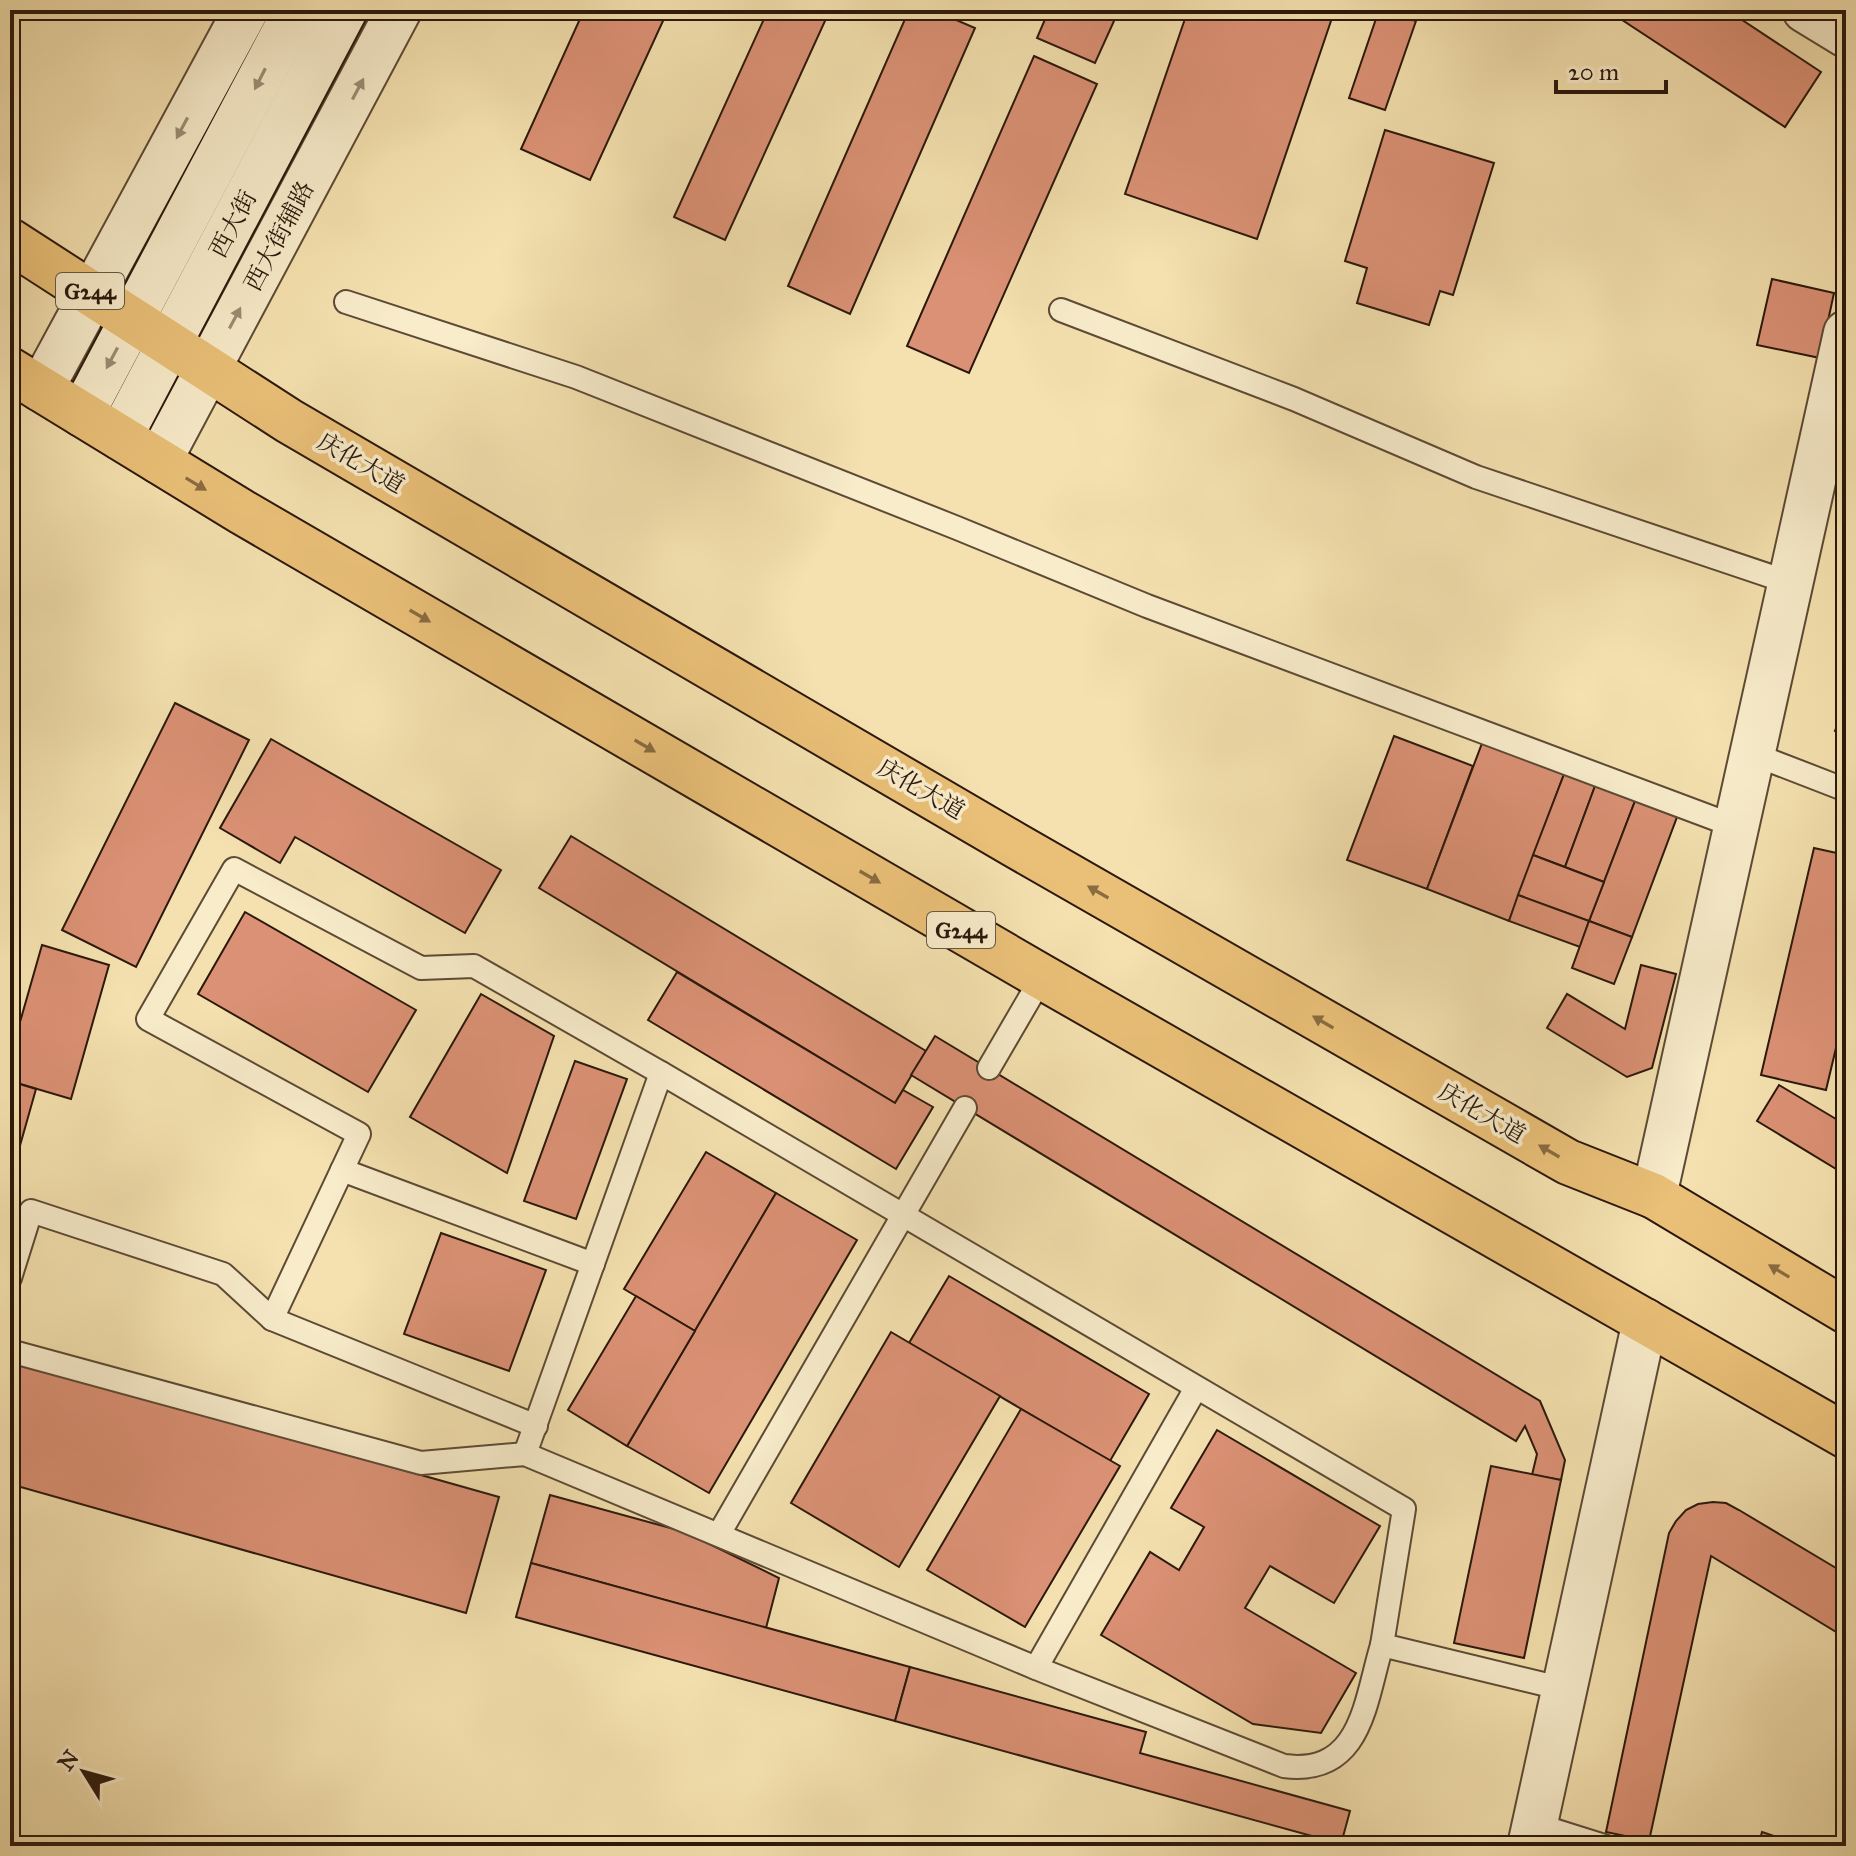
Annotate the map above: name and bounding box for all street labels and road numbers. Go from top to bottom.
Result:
street label: 西大街辅路 [238,176,320,296]
street label: 西大街 [203,185,263,263]
road number: G244 [56,273,124,309]
street label: 庆化大道 [312,426,410,500]
street label: 庆化大道 [872,752,970,826]
road number: G244 [927,912,995,948]
street label: 庆化大道 [1433,1076,1531,1150]

